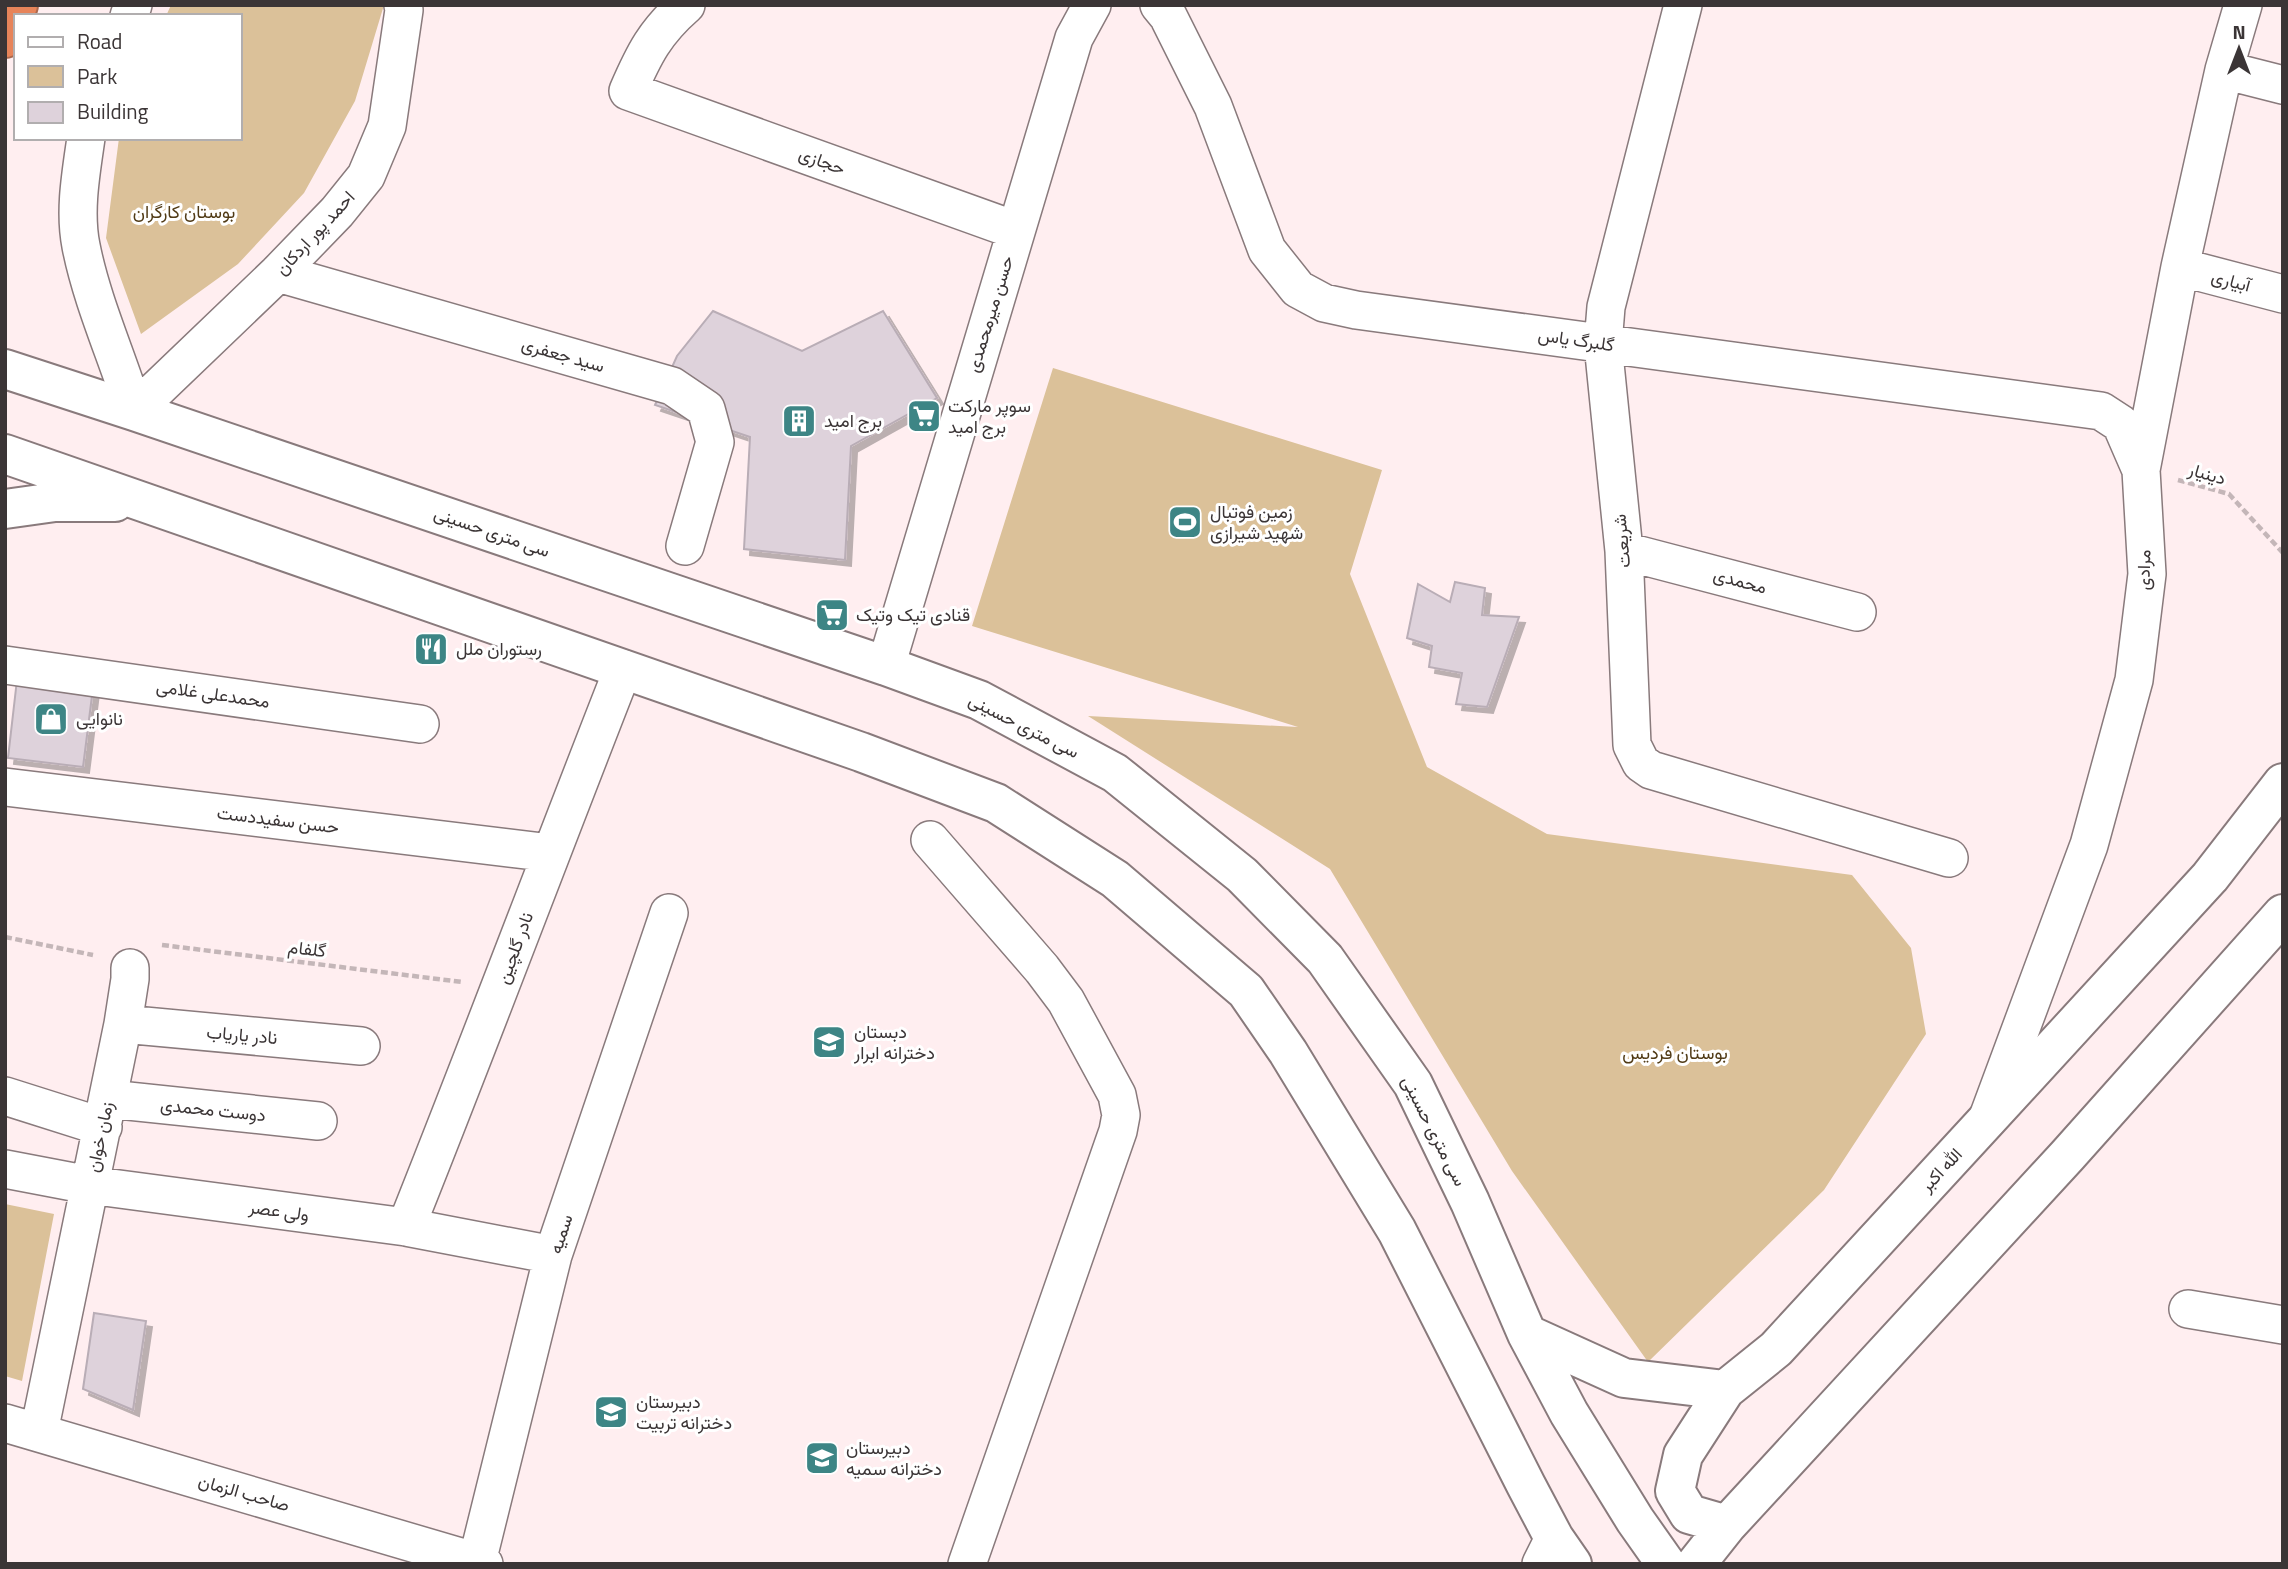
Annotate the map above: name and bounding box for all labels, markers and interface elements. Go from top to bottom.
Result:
legend [14,14,242,140]
north arrow [2204,14,2274,84]
text: N [2232,17,2246,46]
text: Road [77,25,122,57]
text: Park [77,60,117,92]
text: Building [77,95,149,127]
street label: حجازی [795,140,849,181]
street label: احمد پور اردکان [268,184,361,281]
park label: بوستان کارگران [133,198,235,225]
street label: حسن میرمحمدی [959,252,1020,376]
street label: آبیاری [2209,262,2256,299]
street label: گلبرگ یاس [1536,321,1616,358]
street label: سید جعفری [518,330,608,379]
place label: سوپر مارکت برج امید [948,392,1031,440]
supermarket icon: سوپر مارکت برج امید [905,397,943,435]
building icon: برج امید [780,402,818,440]
place label: برج امید [824,407,882,434]
street label: دینیار [2184,455,2229,492]
place label: زمین فوتبال شهید شیرازی [1210,498,1303,546]
street label: سی متری حسینی [431,499,554,564]
sports icon: زمین فوتبال شهید شیرازی [1166,503,1204,541]
street label: شریعت [1606,513,1637,569]
street label: مرادی [2130,549,2157,591]
street label: محمدی [1710,560,1770,601]
supermarket icon: قنادی تیک وتیک [813,596,851,634]
place label: قنادی تیک وتیک [856,601,970,628]
restaurant icon: رستوران ملل [412,630,450,668]
place label: رستوران ملل [456,635,542,662]
street label: محمدعلی غلامی [155,672,272,715]
street label: سی متری حسینی [964,686,1084,765]
shop icon: نانوایی [32,700,70,738]
place label: نانوایی [76,705,123,732]
street label: حسن سفیددست [215,799,341,840]
street label: نادر گلچین [489,908,540,988]
street label: گلفام [287,933,328,964]
street label: نادر یاریاب [205,1018,279,1051]
place label: دبستان دخترانه ابرار [853,1018,935,1066]
school or university icon: دبستان دخترانه ابرار [810,1023,848,1061]
park label: بوستان فردیس [1622,1039,1728,1066]
street label: سی متری حسینی [1395,1071,1474,1191]
street label: دوست محمدی [159,1091,267,1128]
street label: زمان خوان [79,1099,120,1175]
street label: الله اکبر [1912,1141,1968,1199]
street label: ولی عصر [246,1193,311,1228]
street label: سمیه [541,1210,580,1257]
place label: دبیرستان دخترانه تربیت [636,1388,732,1436]
school or university icon: دبیرستان دخترانه تربیت [592,1393,630,1431]
place label: دبیرستان دخترانه سمیه [846,1434,942,1482]
school or university icon: دبیرستان دخترانه سمیه [803,1439,841,1477]
street label: صاحب الزمان [195,1467,293,1518]

